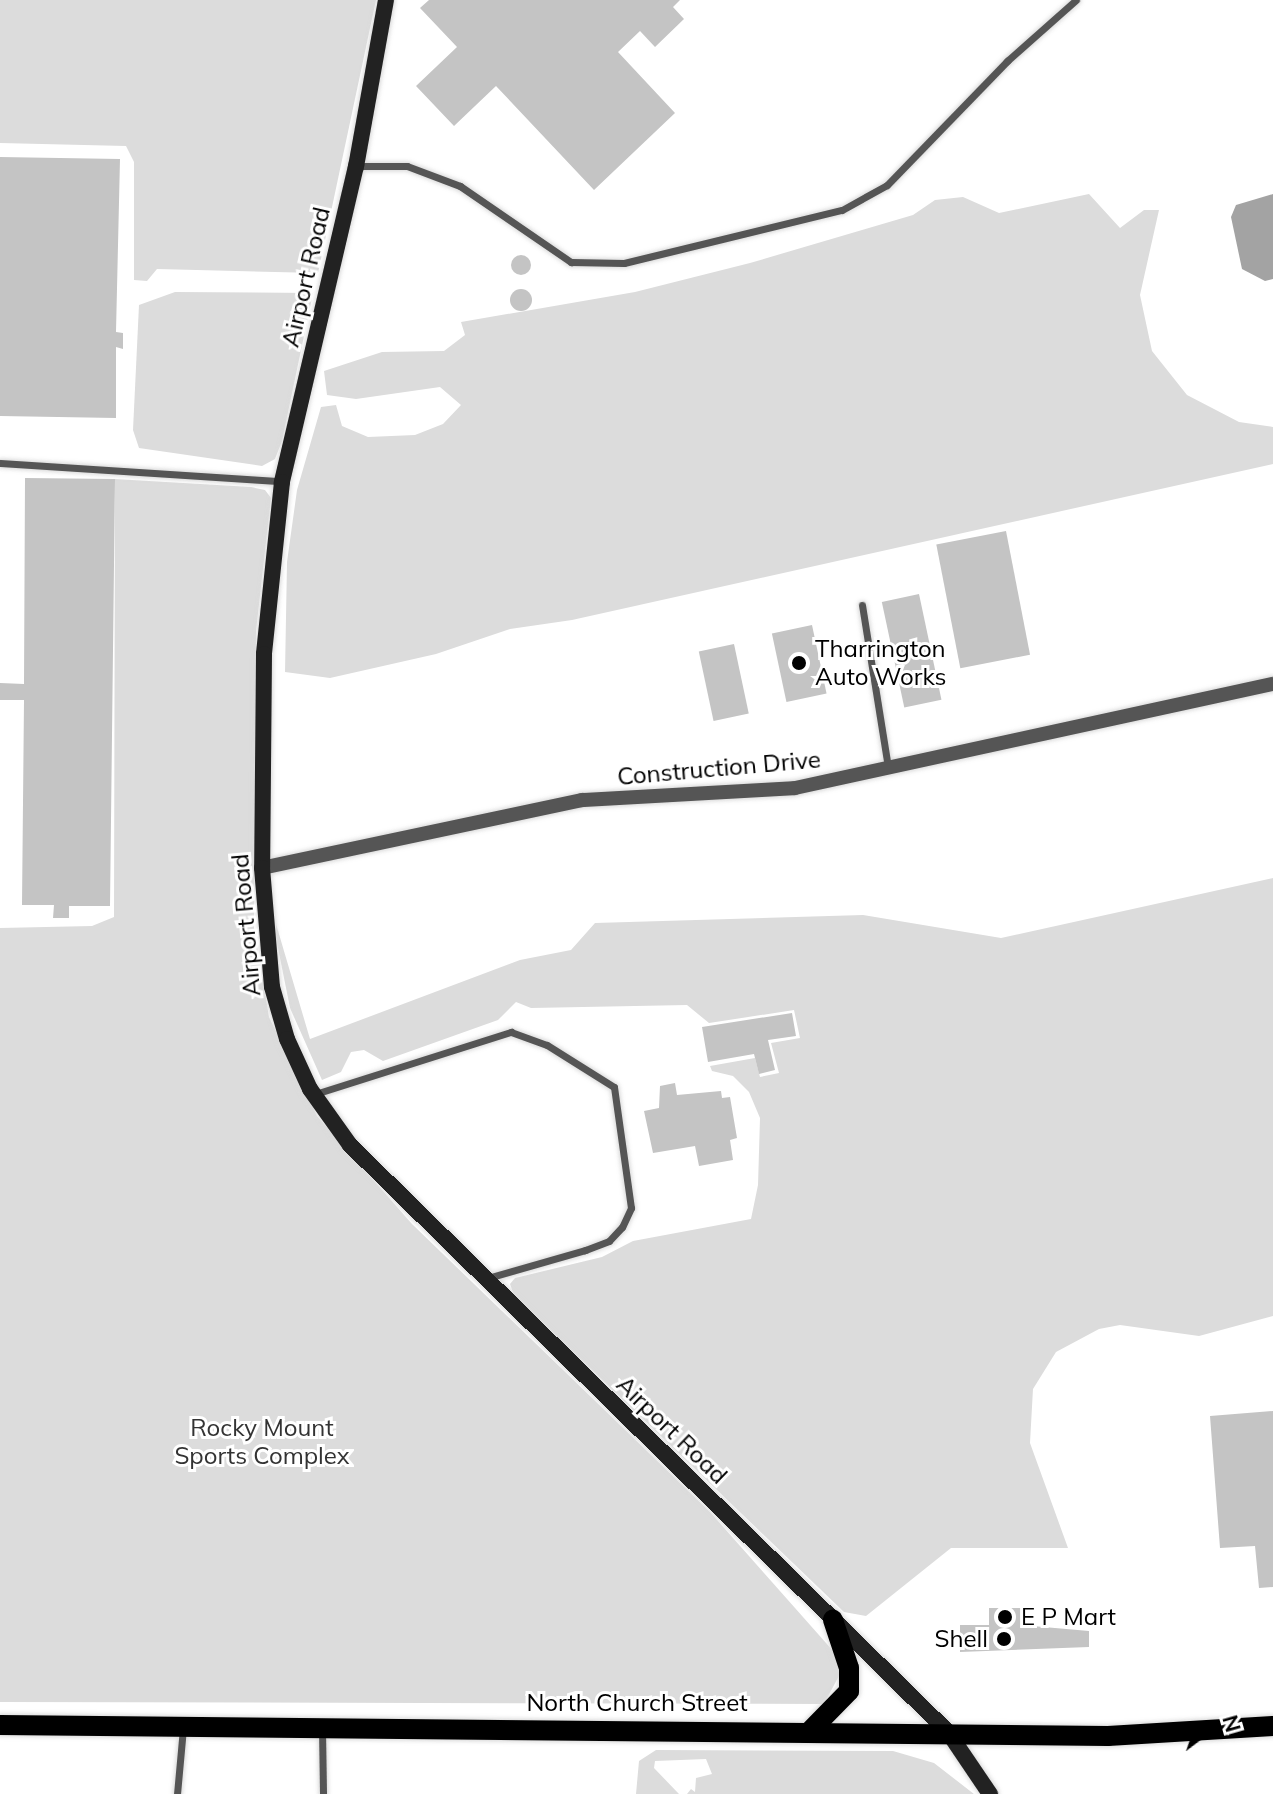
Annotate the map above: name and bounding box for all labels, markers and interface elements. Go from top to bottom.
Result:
street label: Airport Road [276,204,336,350]
place label: Tharrington Auto Works [815,635,946,691]
marker: Tharrington Auto Works [790,654,808,672]
street label: Construction Drive [616,745,822,791]
street label: Airport Road [225,853,267,997]
street label: Airport Road [611,1370,733,1490]
park label: Rocky Mount Sports Complex [174,1414,350,1470]
place label: E P Mart [1021,1603,1116,1631]
marker: E P Mart [996,1608,1014,1626]
place label: Shell [935,1625,988,1653]
marker: Shell [995,1630,1013,1648]
street label: North Church Street [526,1689,748,1717]
north arrow [1169,1690,1249,1770]
text: N [1216,1712,1248,1735]

